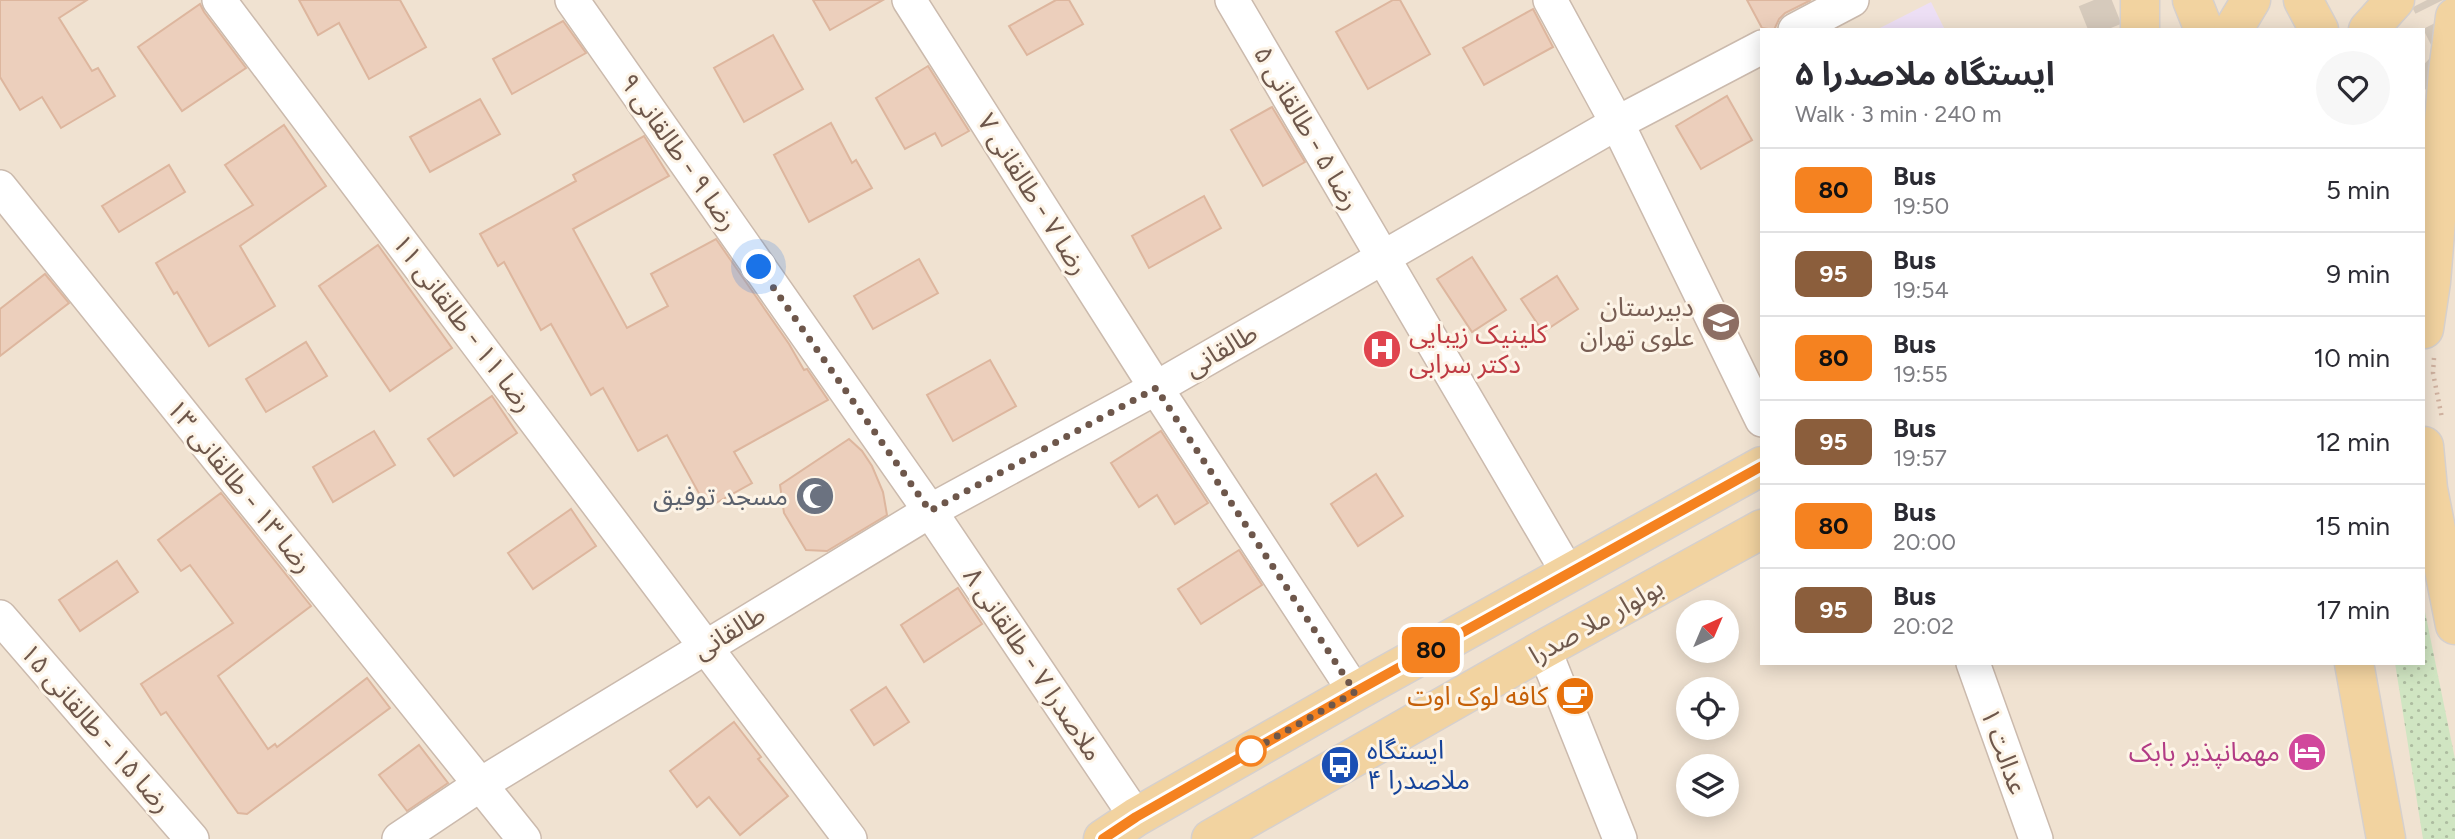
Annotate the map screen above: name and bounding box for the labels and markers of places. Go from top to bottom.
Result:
place label: دبیرستان علوی تهران [1580,291,1694,353]
school or university icon: دبیرستان علوی تهران [1700,301,1742,343]
place label: کلینیک زیبایی دکتر سرابی [1409,318,1548,380]
hospital icon: کلینیک زیبایی دکتر سرابی [1361,328,1403,370]
mosque icon: مسجد توفیق [794,475,836,517]
place label: مسجد توفیق [653,480,788,512]
cafe icon: کافه لوک اوت [1554,675,1596,717]
place label: کافه لوک اوت [1407,680,1548,712]
hotel icon: مهمانپذیر بابک [2286,731,2328,773]
place label: ایستگاه ملاصدرا ۴ [1367,734,1470,796]
unlabelled marker [1236,736,1266,766]
place label: مهمانپذیر بابک [2129,736,2280,769]
bus stop icon: ایستگاه ملاصدرا ۴ [1319,744,1361,786]

